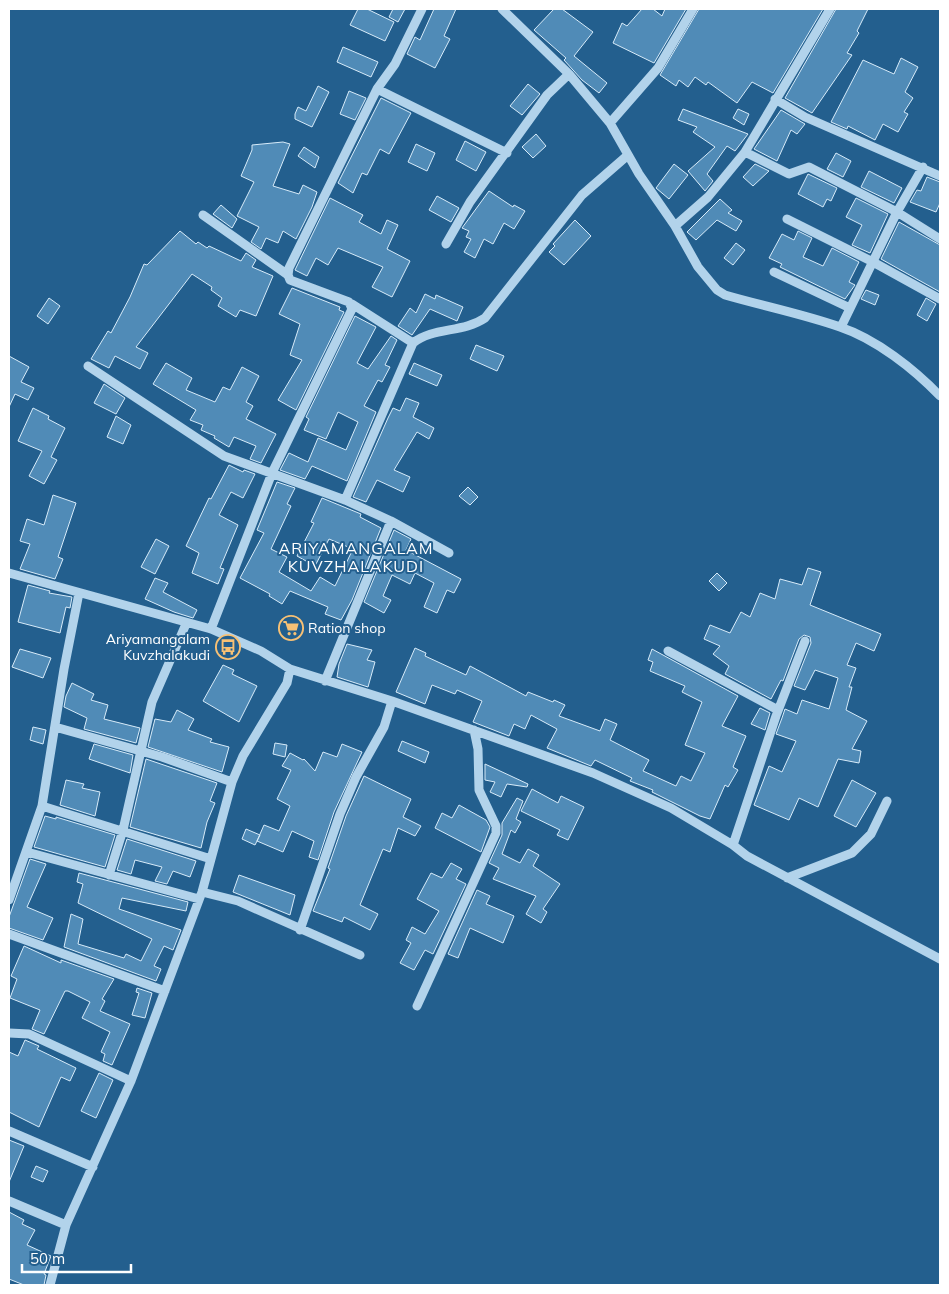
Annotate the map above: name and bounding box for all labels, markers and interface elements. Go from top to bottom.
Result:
district label: ARIYAMANGALAM KUVZHALAKUDI [278,538,434,576]
supermarket icon: Ration shop [278,615,304,641]
place label: Ration shop [308,619,386,637]
place label: Ariyamangalam Kuvzhalakudi [106,630,210,664]
bus stop icon: Ariyamangalam Kuvzhalakudi [215,634,241,660]
scale bar [22,1242,131,1274]
text: 50 m [30,1249,65,1268]

